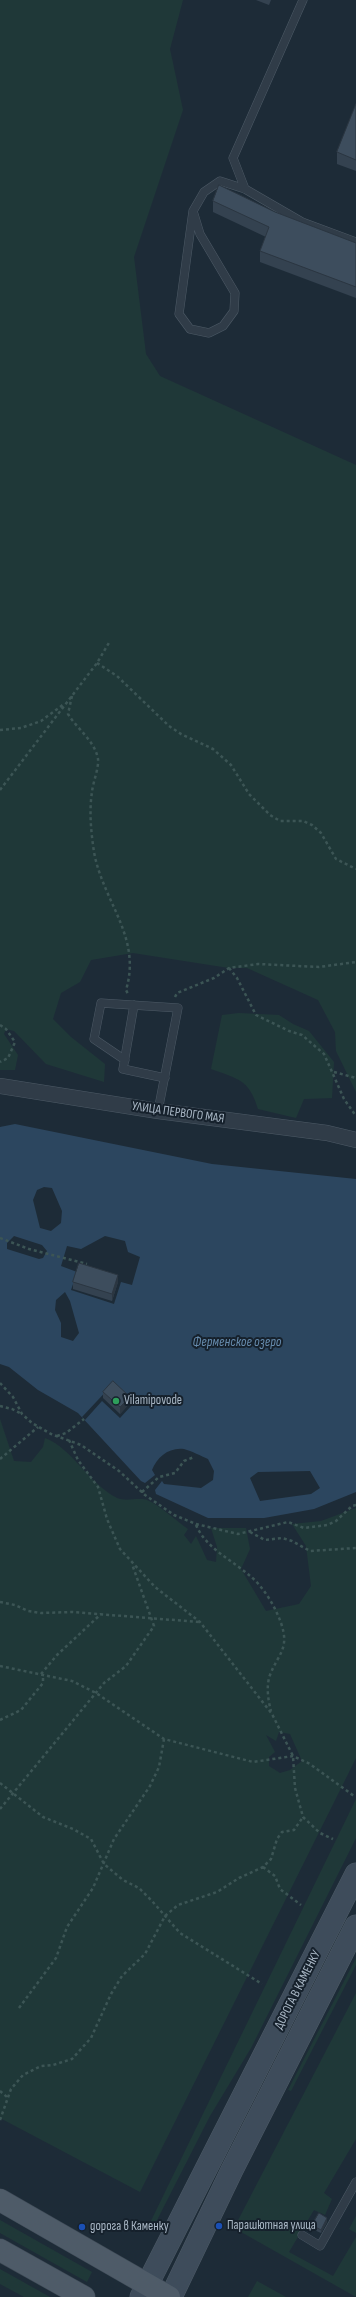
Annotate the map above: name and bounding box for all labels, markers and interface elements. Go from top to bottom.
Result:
street label: УЛИЦА ПЕРВОГО МАЯ [131,1099,225,1127]
water label: Ферменское озеро [192,1334,282,1350]
place label: Vilamipovode [124,1393,182,1409]
marker: Vilamipovode [111,1396,121,1406]
street label: ДОРОГА В КАМЕНКУ [271,1948,325,2032]
place label: Парашютная улица [227,2218,316,2234]
place label: дорога в Каменку [90,2219,169,2235]
marker: Парашютная улица [214,2221,224,2231]
marker: дорога в Каменку [77,2222,87,2232]

